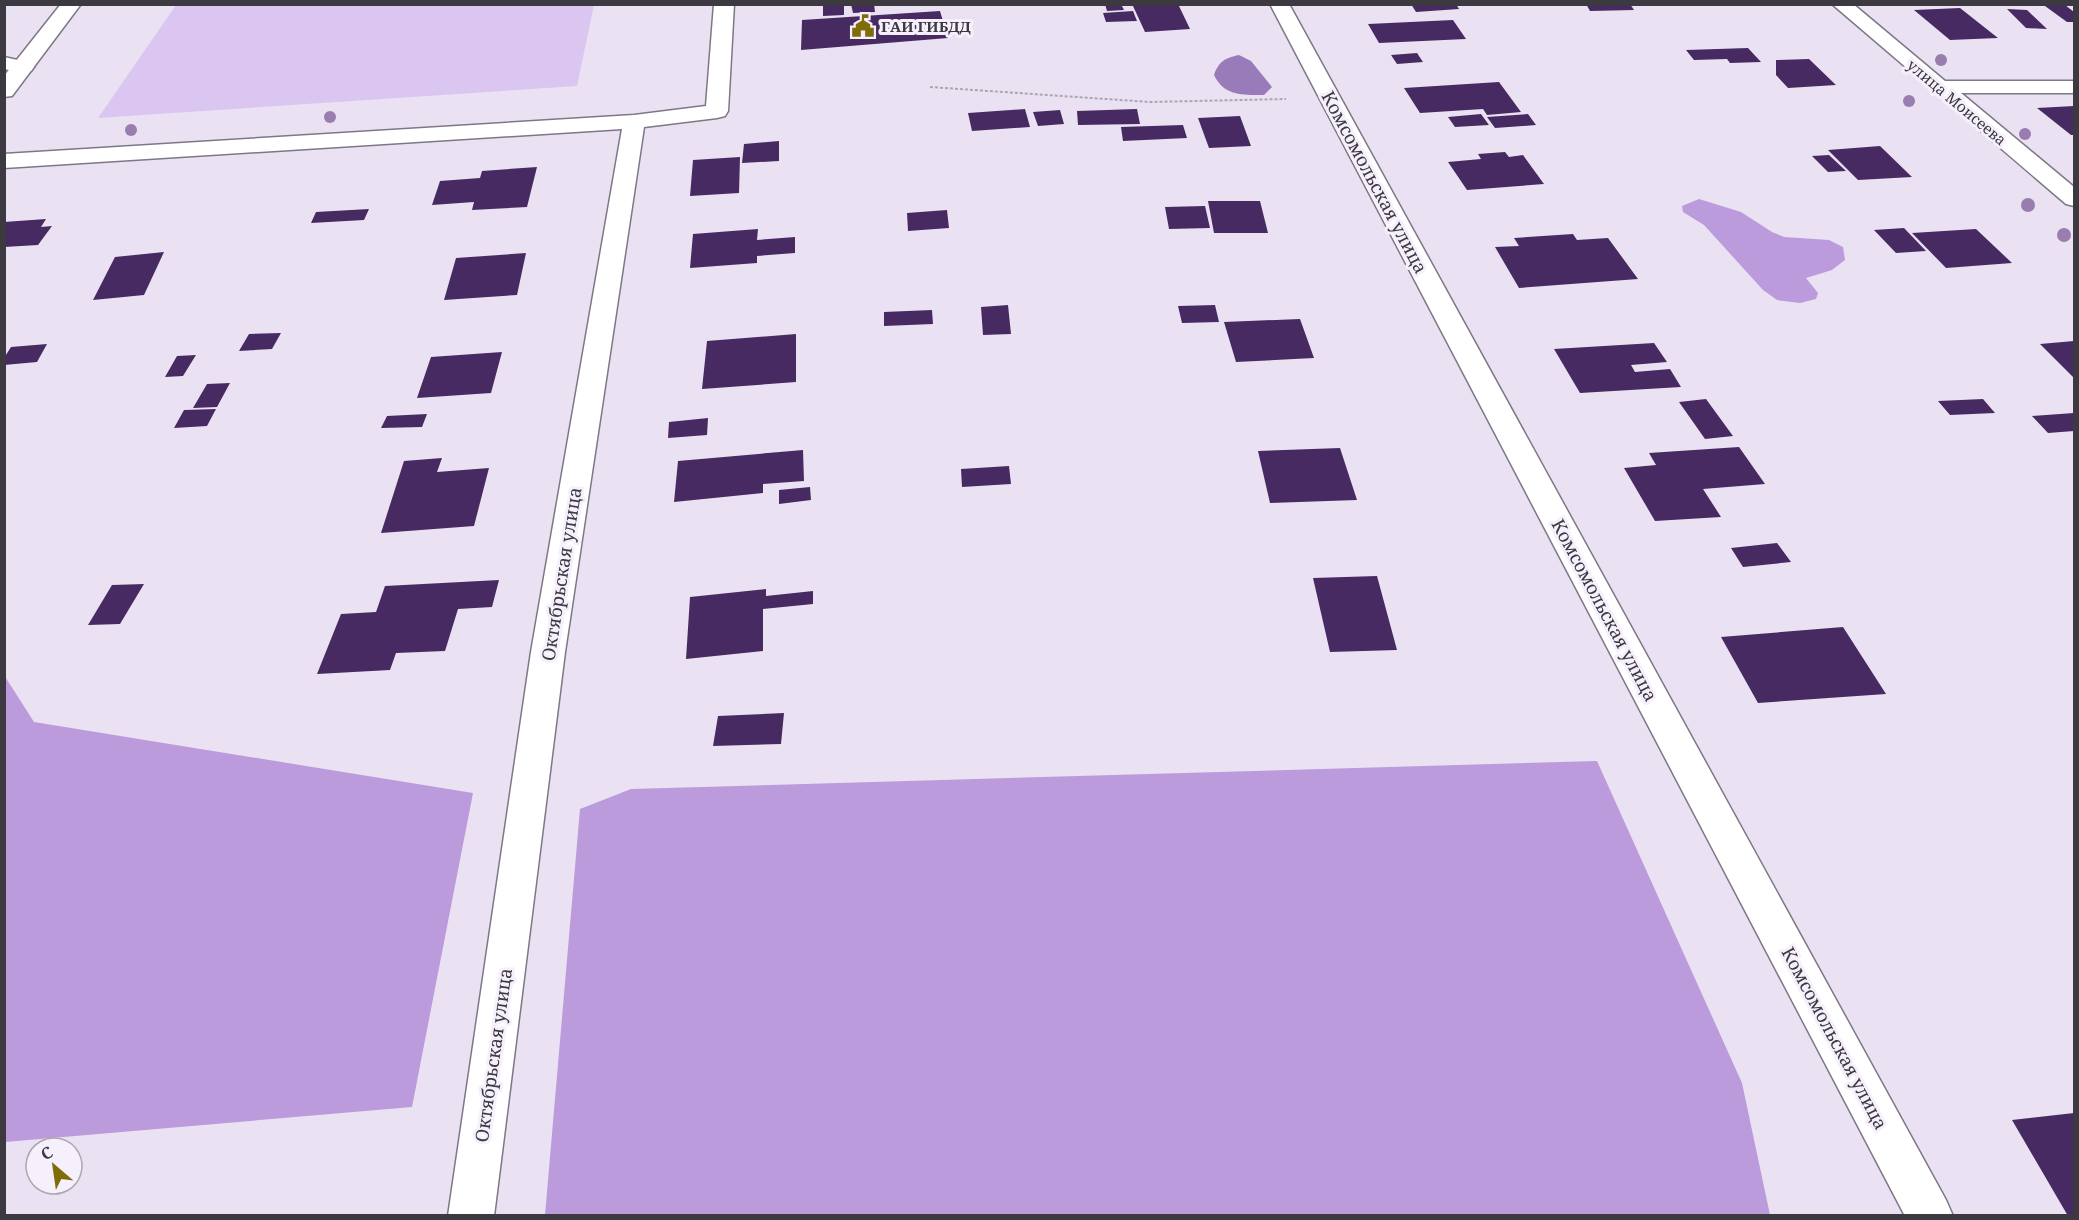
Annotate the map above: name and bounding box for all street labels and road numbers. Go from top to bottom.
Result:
street label: улица Моисеева [1903,55,2011,149]
street label: Комсомольская улица [1317,87,1433,277]
street label: Октябрьская улица [535,485,587,663]
street label: Комсомольская улица [1547,515,1663,705]
street label: Комсомольская улица [1777,943,1893,1133]
street label: Октябрьская улица [469,966,517,1144]

